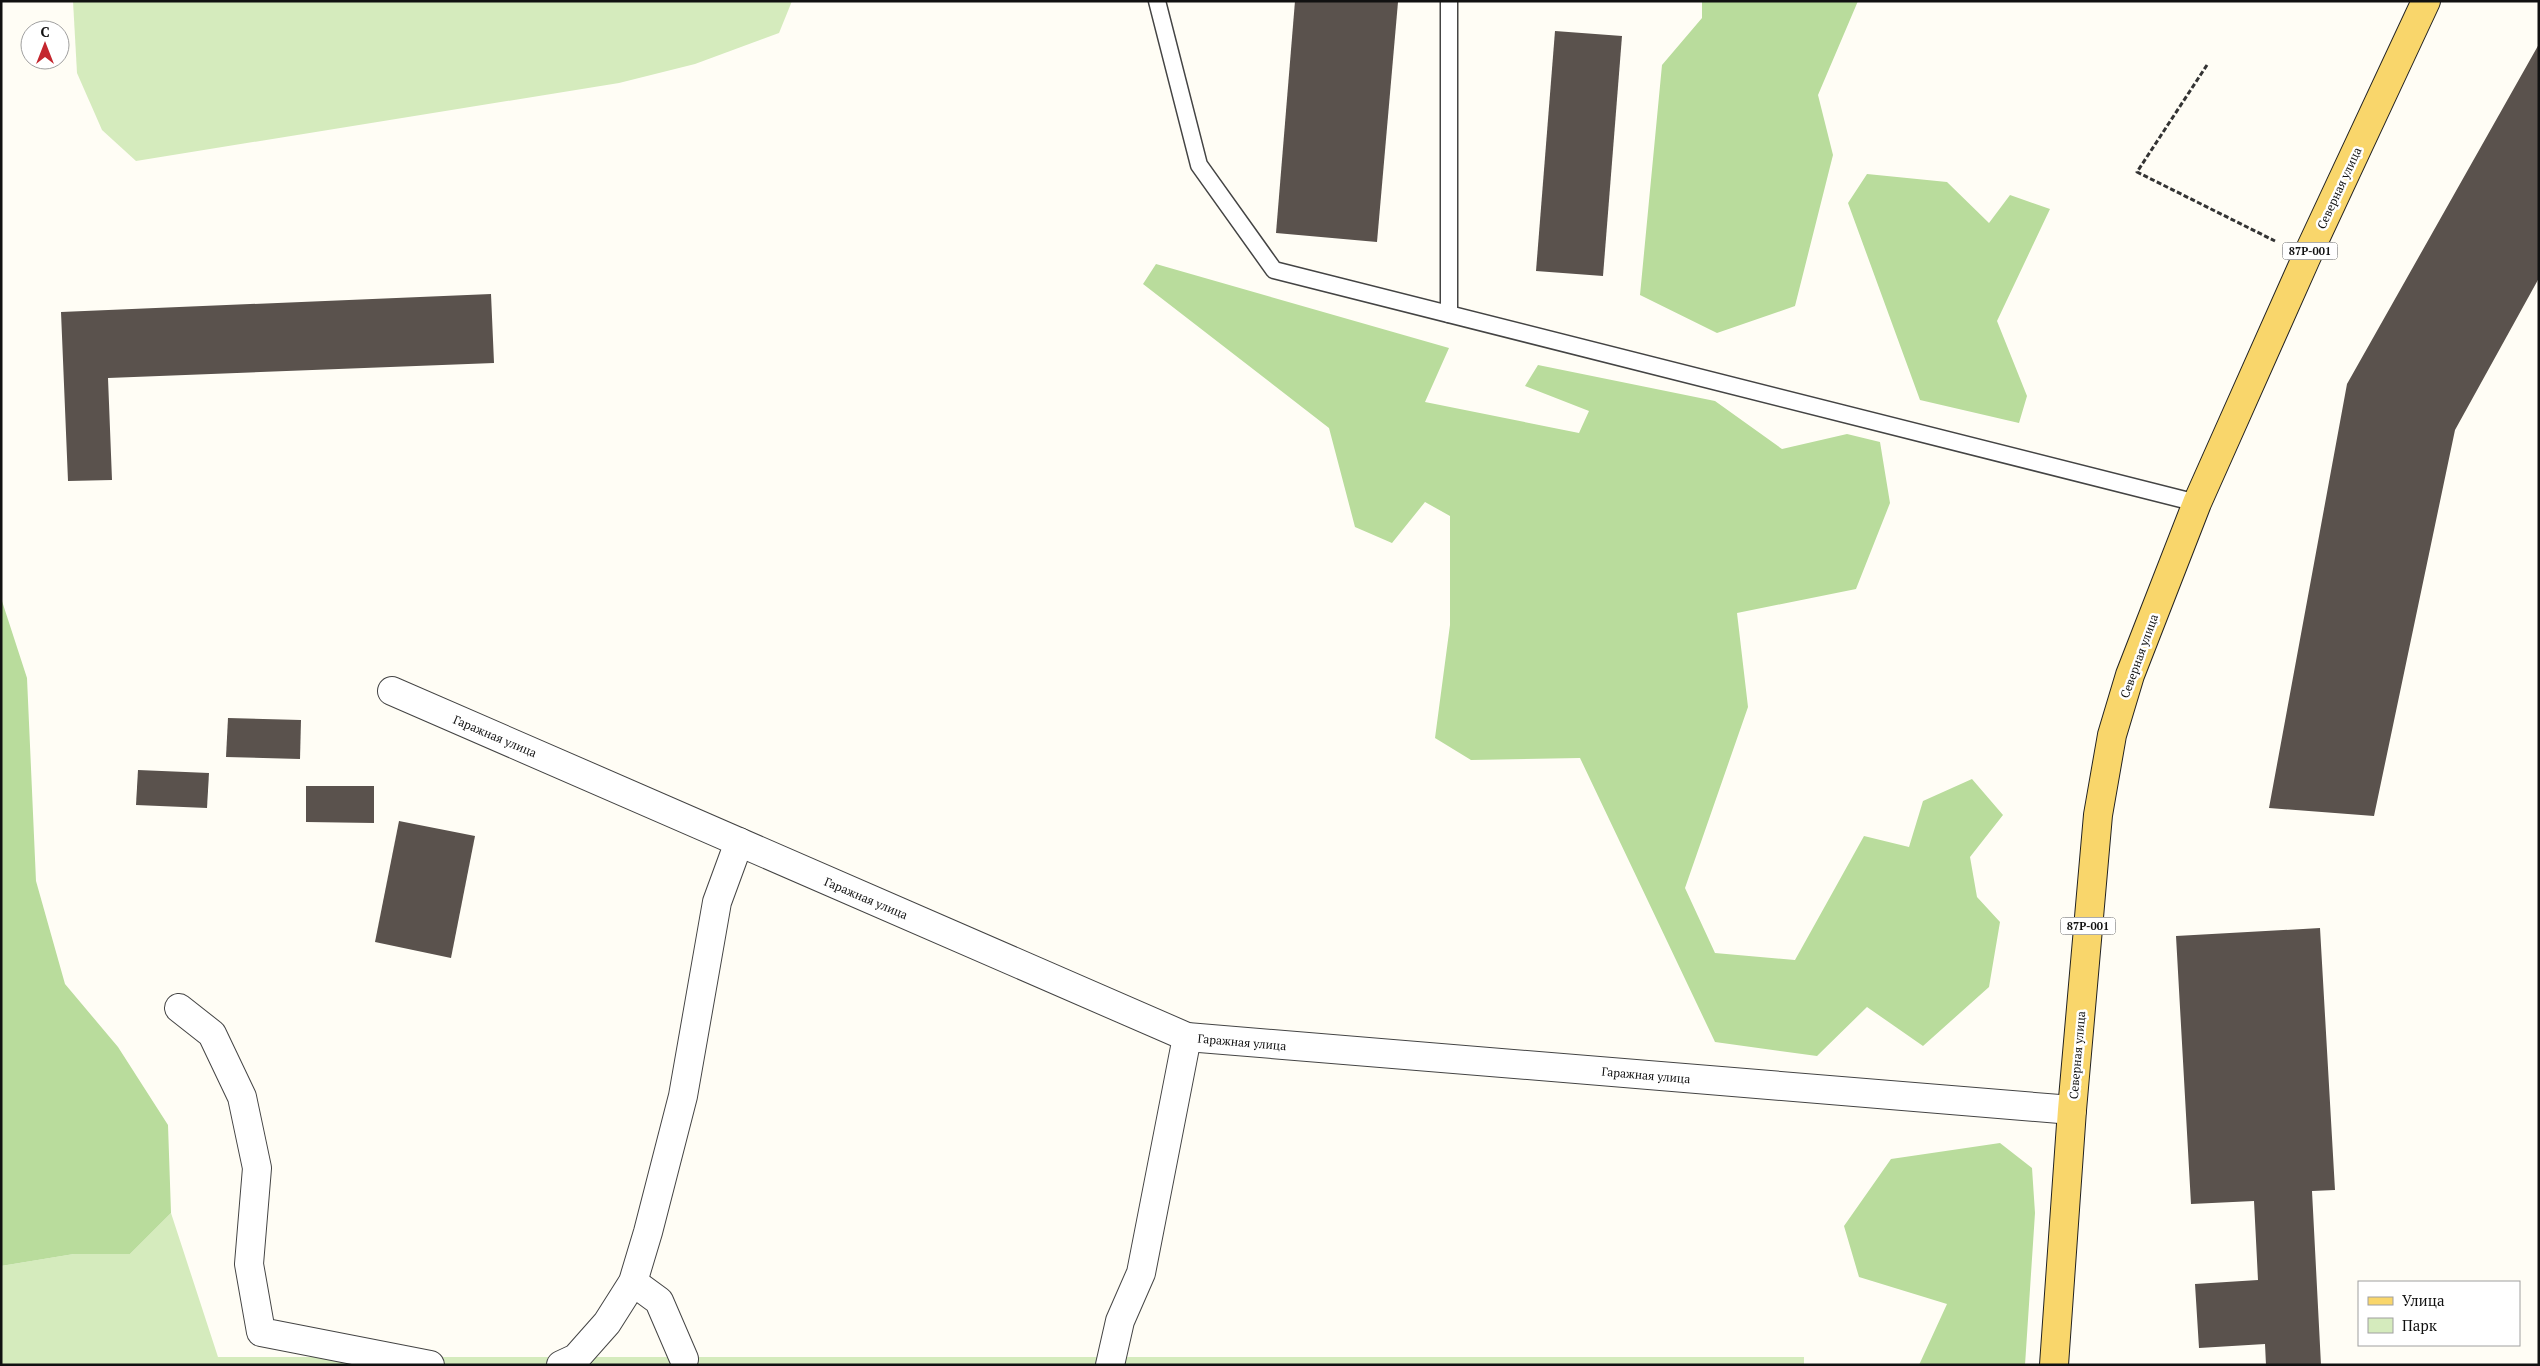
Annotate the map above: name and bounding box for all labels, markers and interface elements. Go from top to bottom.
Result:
north arrow [20,20,70,70]
text: С [40,22,50,41]
street label: Северная улица [2314,145,2364,231]
road number: 87Р-001 [2282,242,2338,260]
street label: Северная улица [2117,612,2161,700]
street label: Гаражная улица [451,712,539,760]
street label: Гаражная улица [822,874,910,922]
road number: 87Р-001 [2060,918,2116,934]
street label: Северная улица [2066,1010,2088,1100]
street label: Гаражная улица [1197,1031,1287,1053]
street label: Гаражная улица [1601,1064,1691,1086]
legend [2358,1281,2520,1346]
text: Улица [2402,1290,2445,1310]
text: Парк [2402,1315,2438,1335]

